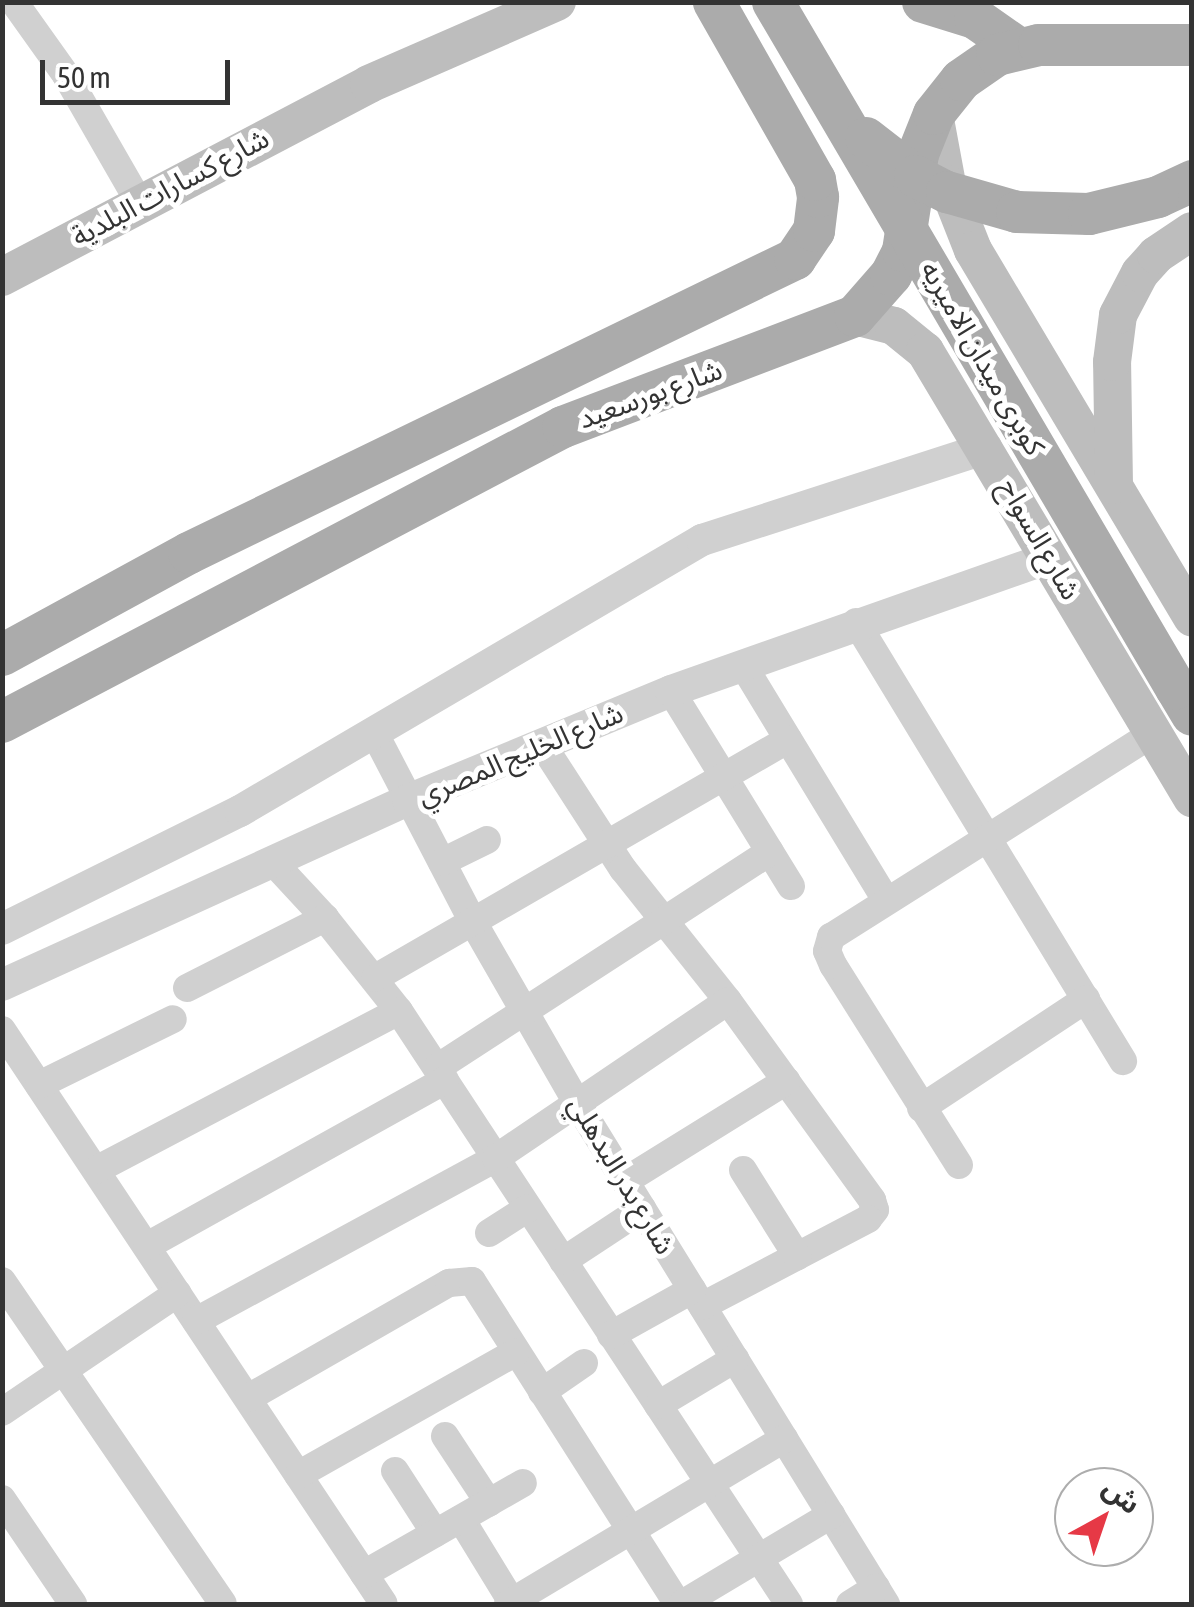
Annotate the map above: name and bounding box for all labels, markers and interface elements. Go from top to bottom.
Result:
scale bar [45,40,235,102]
text: 50 m [57,60,111,94]
street label: شارع كسارات البلدية [66,121,274,253]
street label: كوبرى ميدان الاميريه [914,255,1052,461]
street label: شارع بورسعيد [574,352,726,436]
street label: شارع السواح [992,473,1088,605]
street label: شارع الخليج المصري [412,696,628,812]
street label: شارع بدر البدهلي [562,1090,682,1260]
north arrow [1054,1467,1154,1567]
text: ش [1097,1471,1147,1520]

